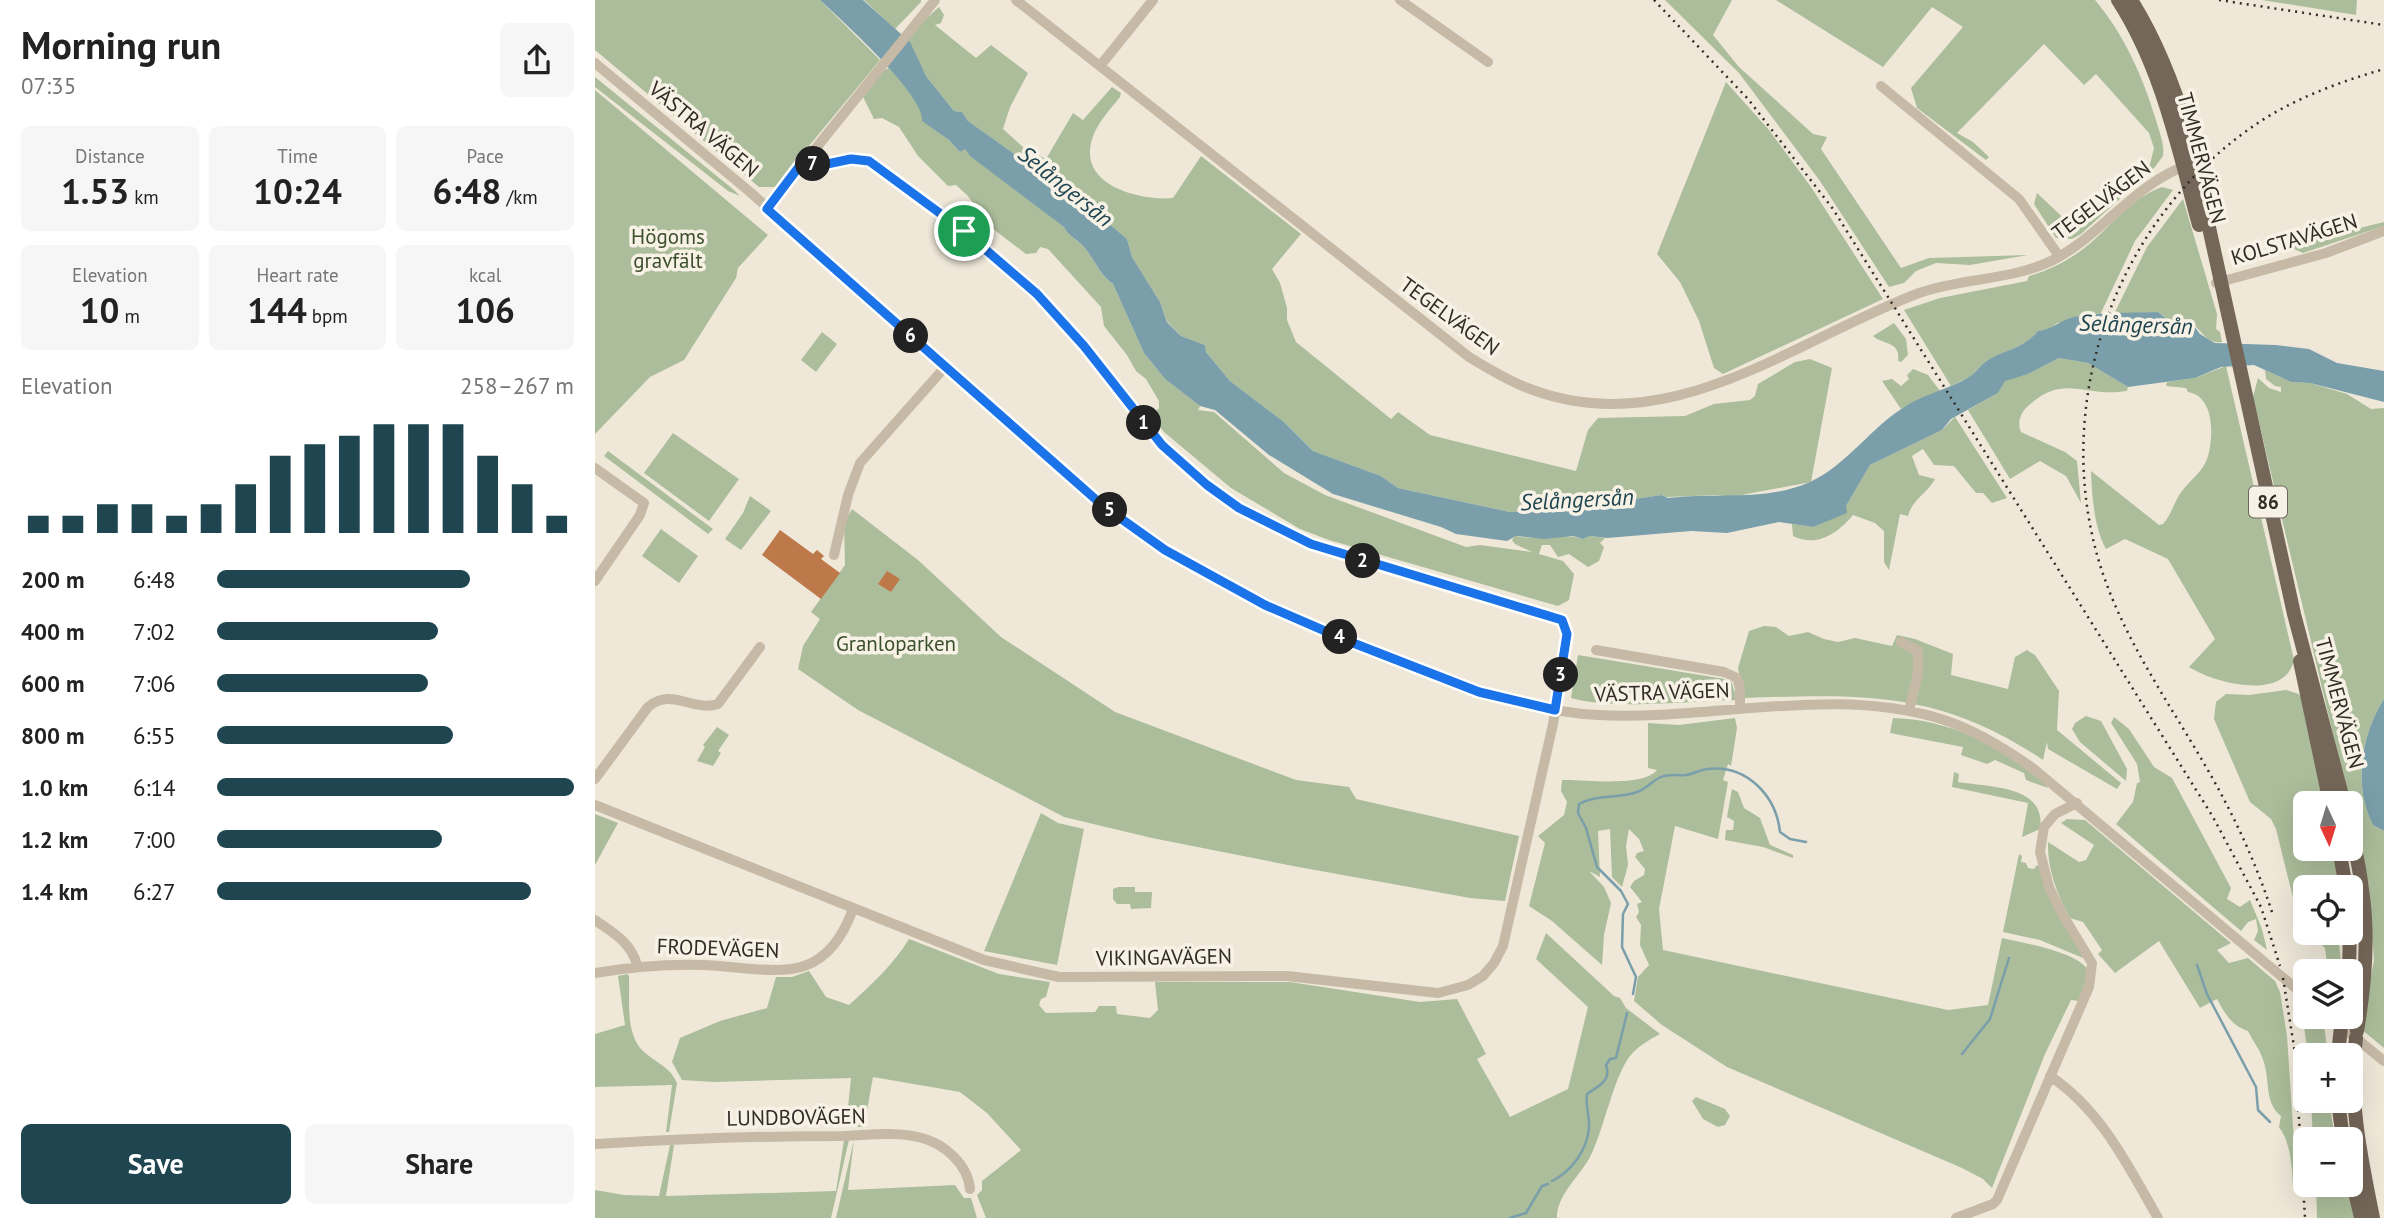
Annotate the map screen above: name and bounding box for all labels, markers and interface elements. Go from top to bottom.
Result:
text: Morning run [21,20,221,69]
button: share [500,23,574,97]
text: 07:35 [21,71,76,100]
street label: VÄSTRA VÄGEN [643,74,765,183]
street label: TIMMERVÄGEN [2172,89,2232,227]
water label: Selångersån [1013,139,1119,233]
text: Distance [75,144,145,168]
text: Time [277,144,318,168]
text: Pace [467,144,504,168]
pin: 7 [795,146,830,182]
text: 7 [807,151,818,175]
street label: TEGELVÄGEN [2046,154,2156,246]
text: 1.53 [61,168,129,214]
text: 10:24 [253,168,342,214]
text: 6:48 [433,168,501,214]
text: km [129,185,159,209]
text: /km [501,185,538,209]
pin [934,201,994,261]
street label: KOLSTAVÄGEN [2228,207,2360,271]
icon: arrive [945,212,983,250]
park label: Högoms gravfält [631,223,705,274]
text: Elevation [72,263,148,287]
text: Heart rate [256,263,339,287]
text: kcal [469,263,501,287]
street label: TEGELVÄGEN [1395,271,1505,361]
text: 10 [80,287,119,333]
text: 144 [247,287,307,333]
text: 106 [455,287,515,333]
text: m [119,304,140,328]
text: bpm [307,304,348,328]
water label: Selångersån [2079,308,2193,340]
pin: 6 [893,318,929,354]
text: 6 [905,323,916,347]
text: Elevation [21,371,113,400]
text: 258–267 m [460,371,574,400]
pin: 1 [1127,406,1161,440]
text: 1 [1138,410,1149,434]
water label: Selångersån [1519,482,1635,516]
road number: 86 [2249,486,2287,517]
pin: 5 [1093,492,1127,528]
text: 5 [1104,497,1115,521]
pin: 2 [1345,544,1381,578]
text: 2 [1357,548,1368,572]
text: 200 m [21,565,84,594]
text: 6:48 [133,565,176,594]
text: 400 m [21,617,84,646]
text: 7:02 [133,617,176,646]
pin: 4 [1323,620,1357,654]
text: 4 [1334,624,1345,648]
park label: Granloparken [836,630,956,657]
street label: TIMMERVÄGEN [2310,634,2370,772]
pin: 3 [1543,658,1579,692]
text: 3 [1555,662,1566,686]
text: 600 m [21,669,84,698]
text: 7:06 [133,669,176,698]
street label: VÄSTRA VÄGEN [1593,676,1730,708]
text: 800 m [21,721,84,750]
text: 6:55 [133,721,176,750]
text: 1.0 km [21,773,88,802]
text: 6:14 [133,773,176,802]
north arrow [2293,791,2363,861]
map controls [2293,791,2363,1197]
text: 1.2 km [21,825,88,854]
text: 7:00 [133,825,176,854]
button: locate [2293,875,2363,945]
text: 1.4 km [21,877,88,906]
text: 6:27 [133,877,176,906]
street label: FRODEVÄGEN [656,932,780,964]
street label: VIKINGAVÄGEN [1095,942,1232,972]
button: layers [2293,959,2363,1029]
button: + [2293,1043,2363,1113]
street label: LUNDBOVÄGEN [726,1102,866,1132]
button: Save [21,1124,291,1204]
button: Share [305,1124,574,1204]
button: − [2293,1127,2363,1197]

